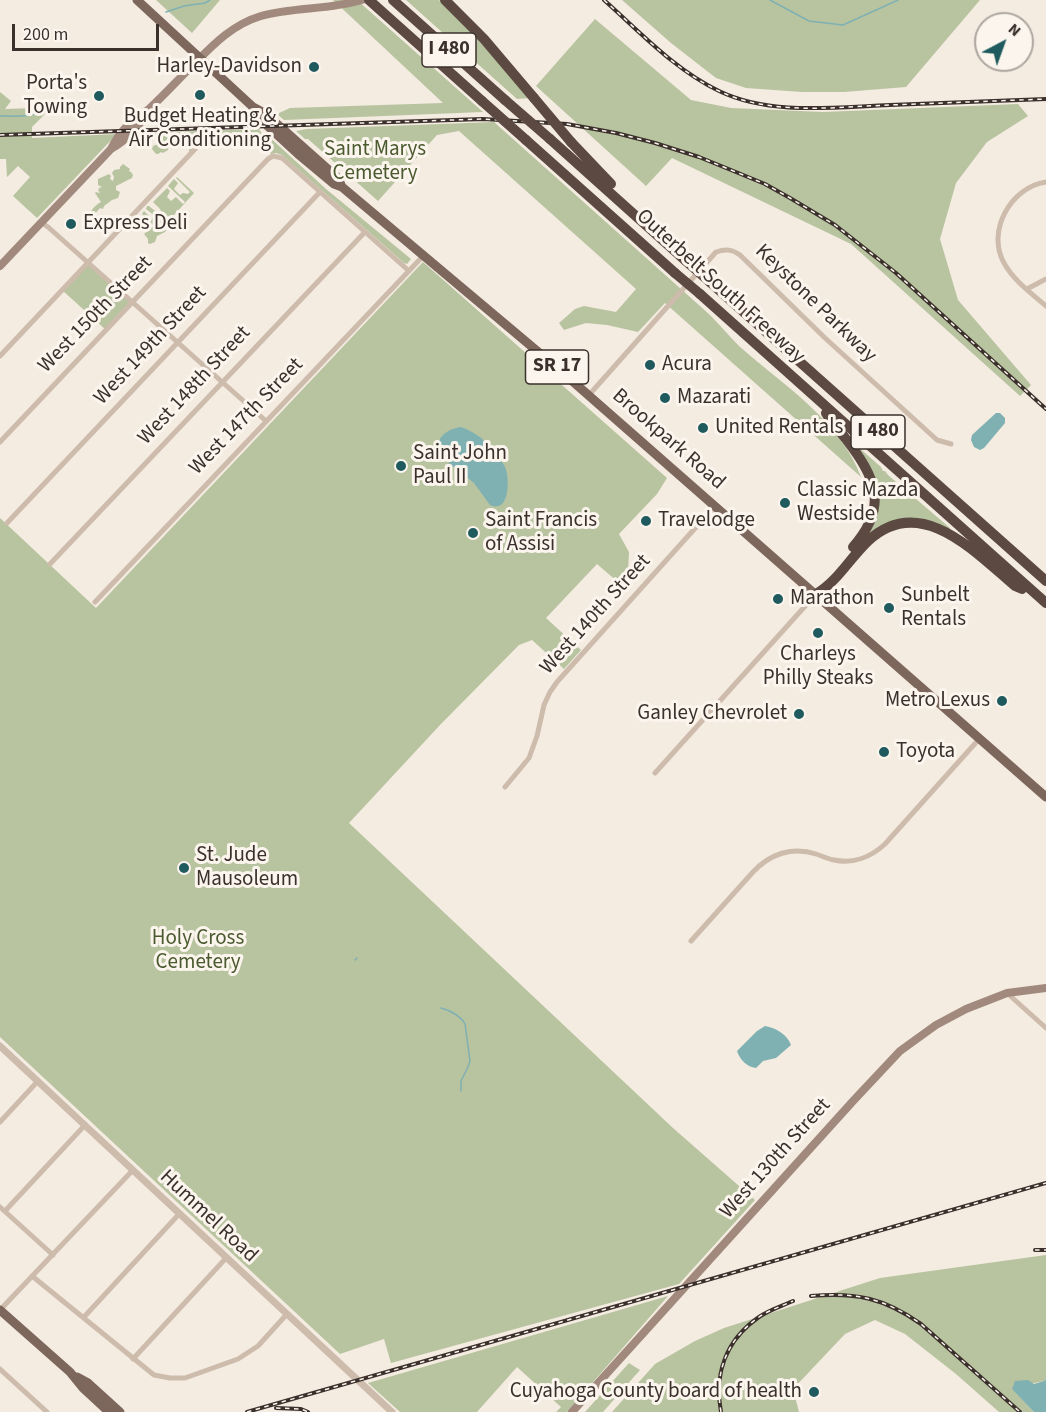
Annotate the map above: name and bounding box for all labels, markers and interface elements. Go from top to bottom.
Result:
scale bar [15,12,162,50]
north arrow [974,12,1034,72]
text: N [1003,18,1026,42]
text: 200 m [23,22,68,47]
road number: I 480 [422,33,476,67]
place label: Harley-Davidson [156,54,302,80]
marker: Harley-Davidson [307,60,321,74]
place label: Porta's Towing [23,71,87,121]
marker: Budget Heating & Air Conditioning [193,88,207,102]
marker: Porta's Towing [92,89,106,103]
place label: Budget Heating & Air Conditioning [124,104,276,154]
park label: Saint Marys Cemetery [324,137,426,187]
street label: Outerbelt South Freeway [630,205,810,369]
place label: Express Deli [83,211,188,237]
marker: Express Deli [64,217,78,231]
street label: Keystone Parkway [749,240,881,368]
street label: West 150th Street [34,251,158,379]
street label: West 149th Street [90,281,212,411]
street label: West 148th Street [134,321,256,451]
road number: SR 17 [526,350,588,384]
place label: Acura [662,352,712,378]
street label: West 147th Street [185,353,309,481]
marker: Acura [643,358,657,372]
street label: Brookpark Road [606,384,730,496]
place label: Mazarati [677,385,751,411]
marker: Mazarati [658,391,672,405]
place label: United Rentals [715,415,843,441]
road number: I 480 [851,415,905,449]
marker: United Rentals [696,421,710,435]
place label: Saint John Paul II [413,441,507,491]
marker: Saint John Paul II [394,459,408,473]
place label: Classic Mazda Westside [797,478,918,528]
marker: Classic Mazda Westside [778,496,792,510]
place label: Saint Francis of Assisi [485,508,597,558]
place label: Travelodge [658,508,755,534]
marker: Travelodge [639,514,653,528]
marker: Saint Francis of Assisi [466,526,480,540]
street label: West 140th Street [535,550,657,680]
place label: Sunbelt Rentals [901,583,970,633]
place label: Marathon [790,586,874,612]
marker: Marathon [771,592,785,606]
marker: Sunbelt Rentals [882,601,896,615]
marker: Charleys Philly Steaks [811,626,825,640]
place label: Charleys Philly Steaks [763,642,873,692]
place label: Metro Lexus [885,688,990,714]
marker: Metro Lexus [995,694,1009,708]
place label: Ganley Chevrolet [637,701,787,727]
marker: Ganley Chevrolet [792,707,806,721]
place label: Toyota [896,739,955,765]
marker: Toyota [877,745,891,759]
place label: St. Jude Mausoleum [196,843,298,893]
marker: St. Jude Mausoleum [177,861,191,875]
park label: Holy Cross Cemetery [152,926,244,976]
street label: West 130th Street [715,1094,837,1224]
street label: Hummel Road [154,1165,262,1269]
place label: Cuyahoga County board of health [510,1379,802,1405]
marker: Cuyahoga County board of health [807,1385,821,1399]

